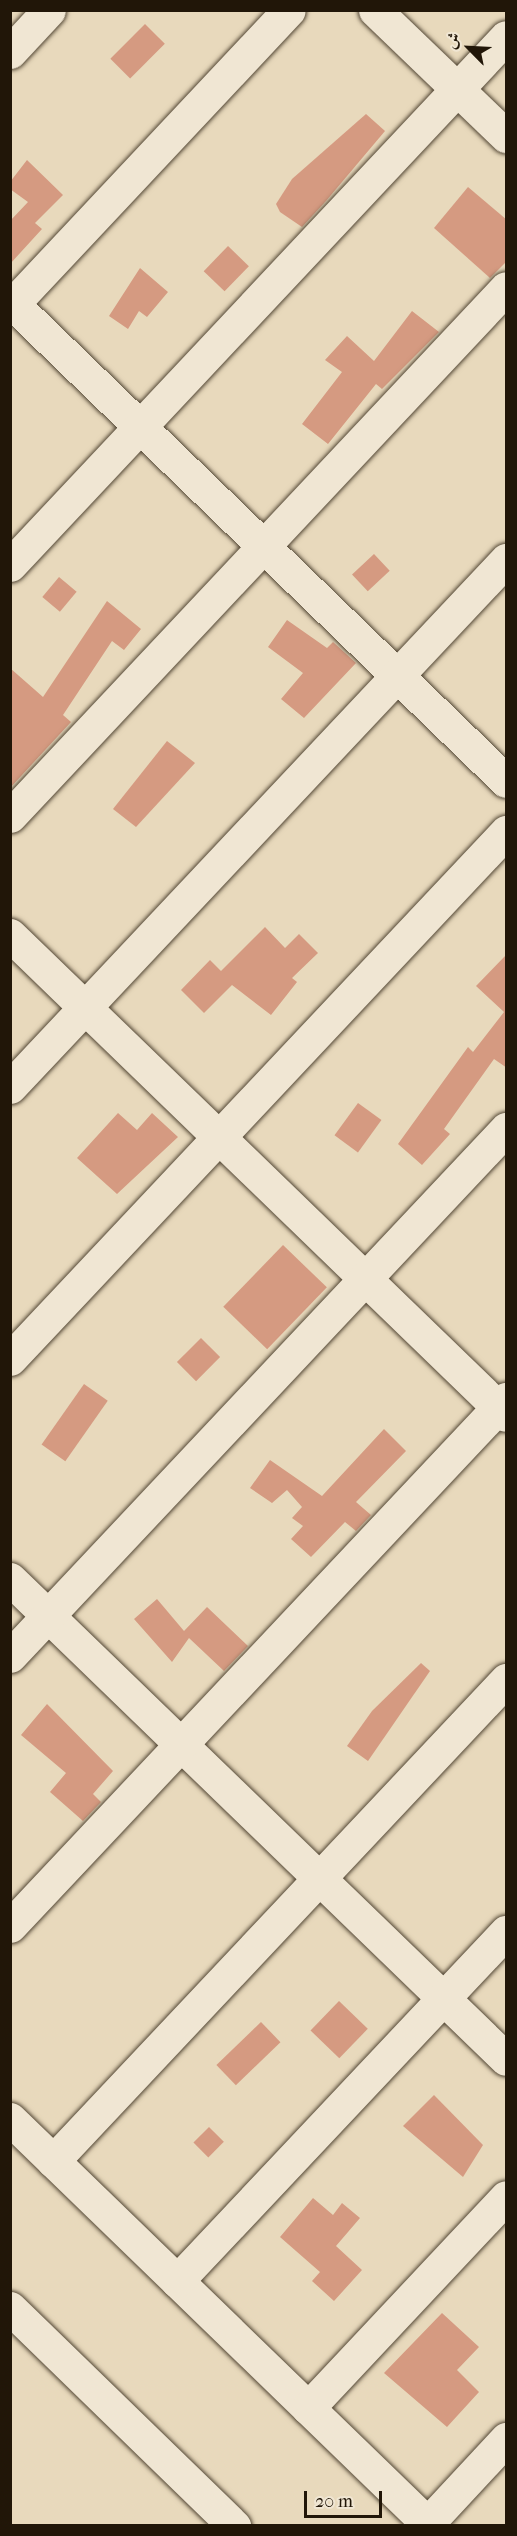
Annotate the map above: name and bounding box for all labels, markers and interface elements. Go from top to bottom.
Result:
north arrow [439,18,499,78]
text: ش [440,29,464,52]
scale bar [307,2479,385,2517]
text: 20 m [315,2491,353,2512]

